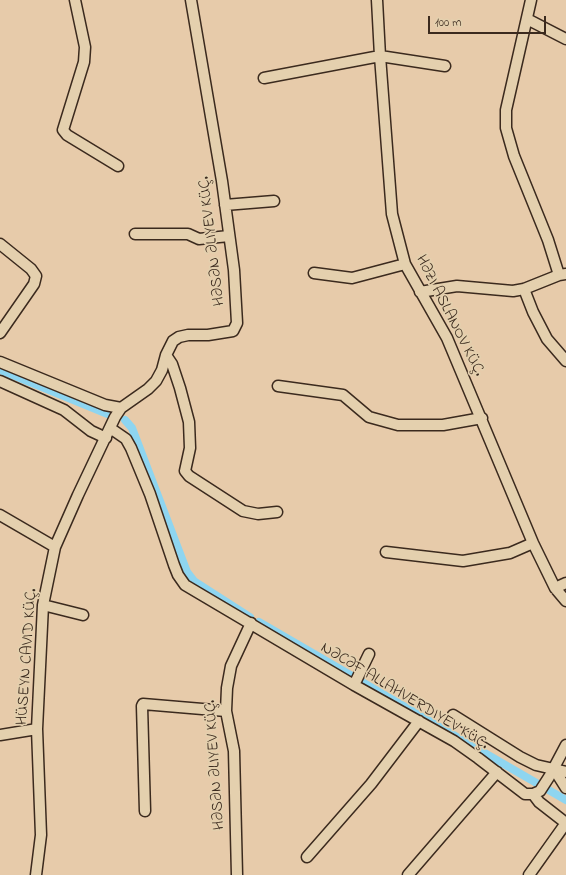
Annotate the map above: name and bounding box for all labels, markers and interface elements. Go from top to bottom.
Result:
scale bar [430,8,548,34]
text: 100 m [435,14,462,32]
street label: HƏSƏN ƏLIYEV KÜÇ. [196,175,230,307]
street label: HƏZI ASLANOV KÜÇ. [410,252,488,380]
street label: HÜSEYN CAVID KÜÇ. [14,588,42,726]
street label: NƏCƏF ALLAHVERDIYEV KÜÇ. [317,639,491,755]
street label: HƏSƏN ƏLIYEV KÜÇ. [202,699,230,831]

